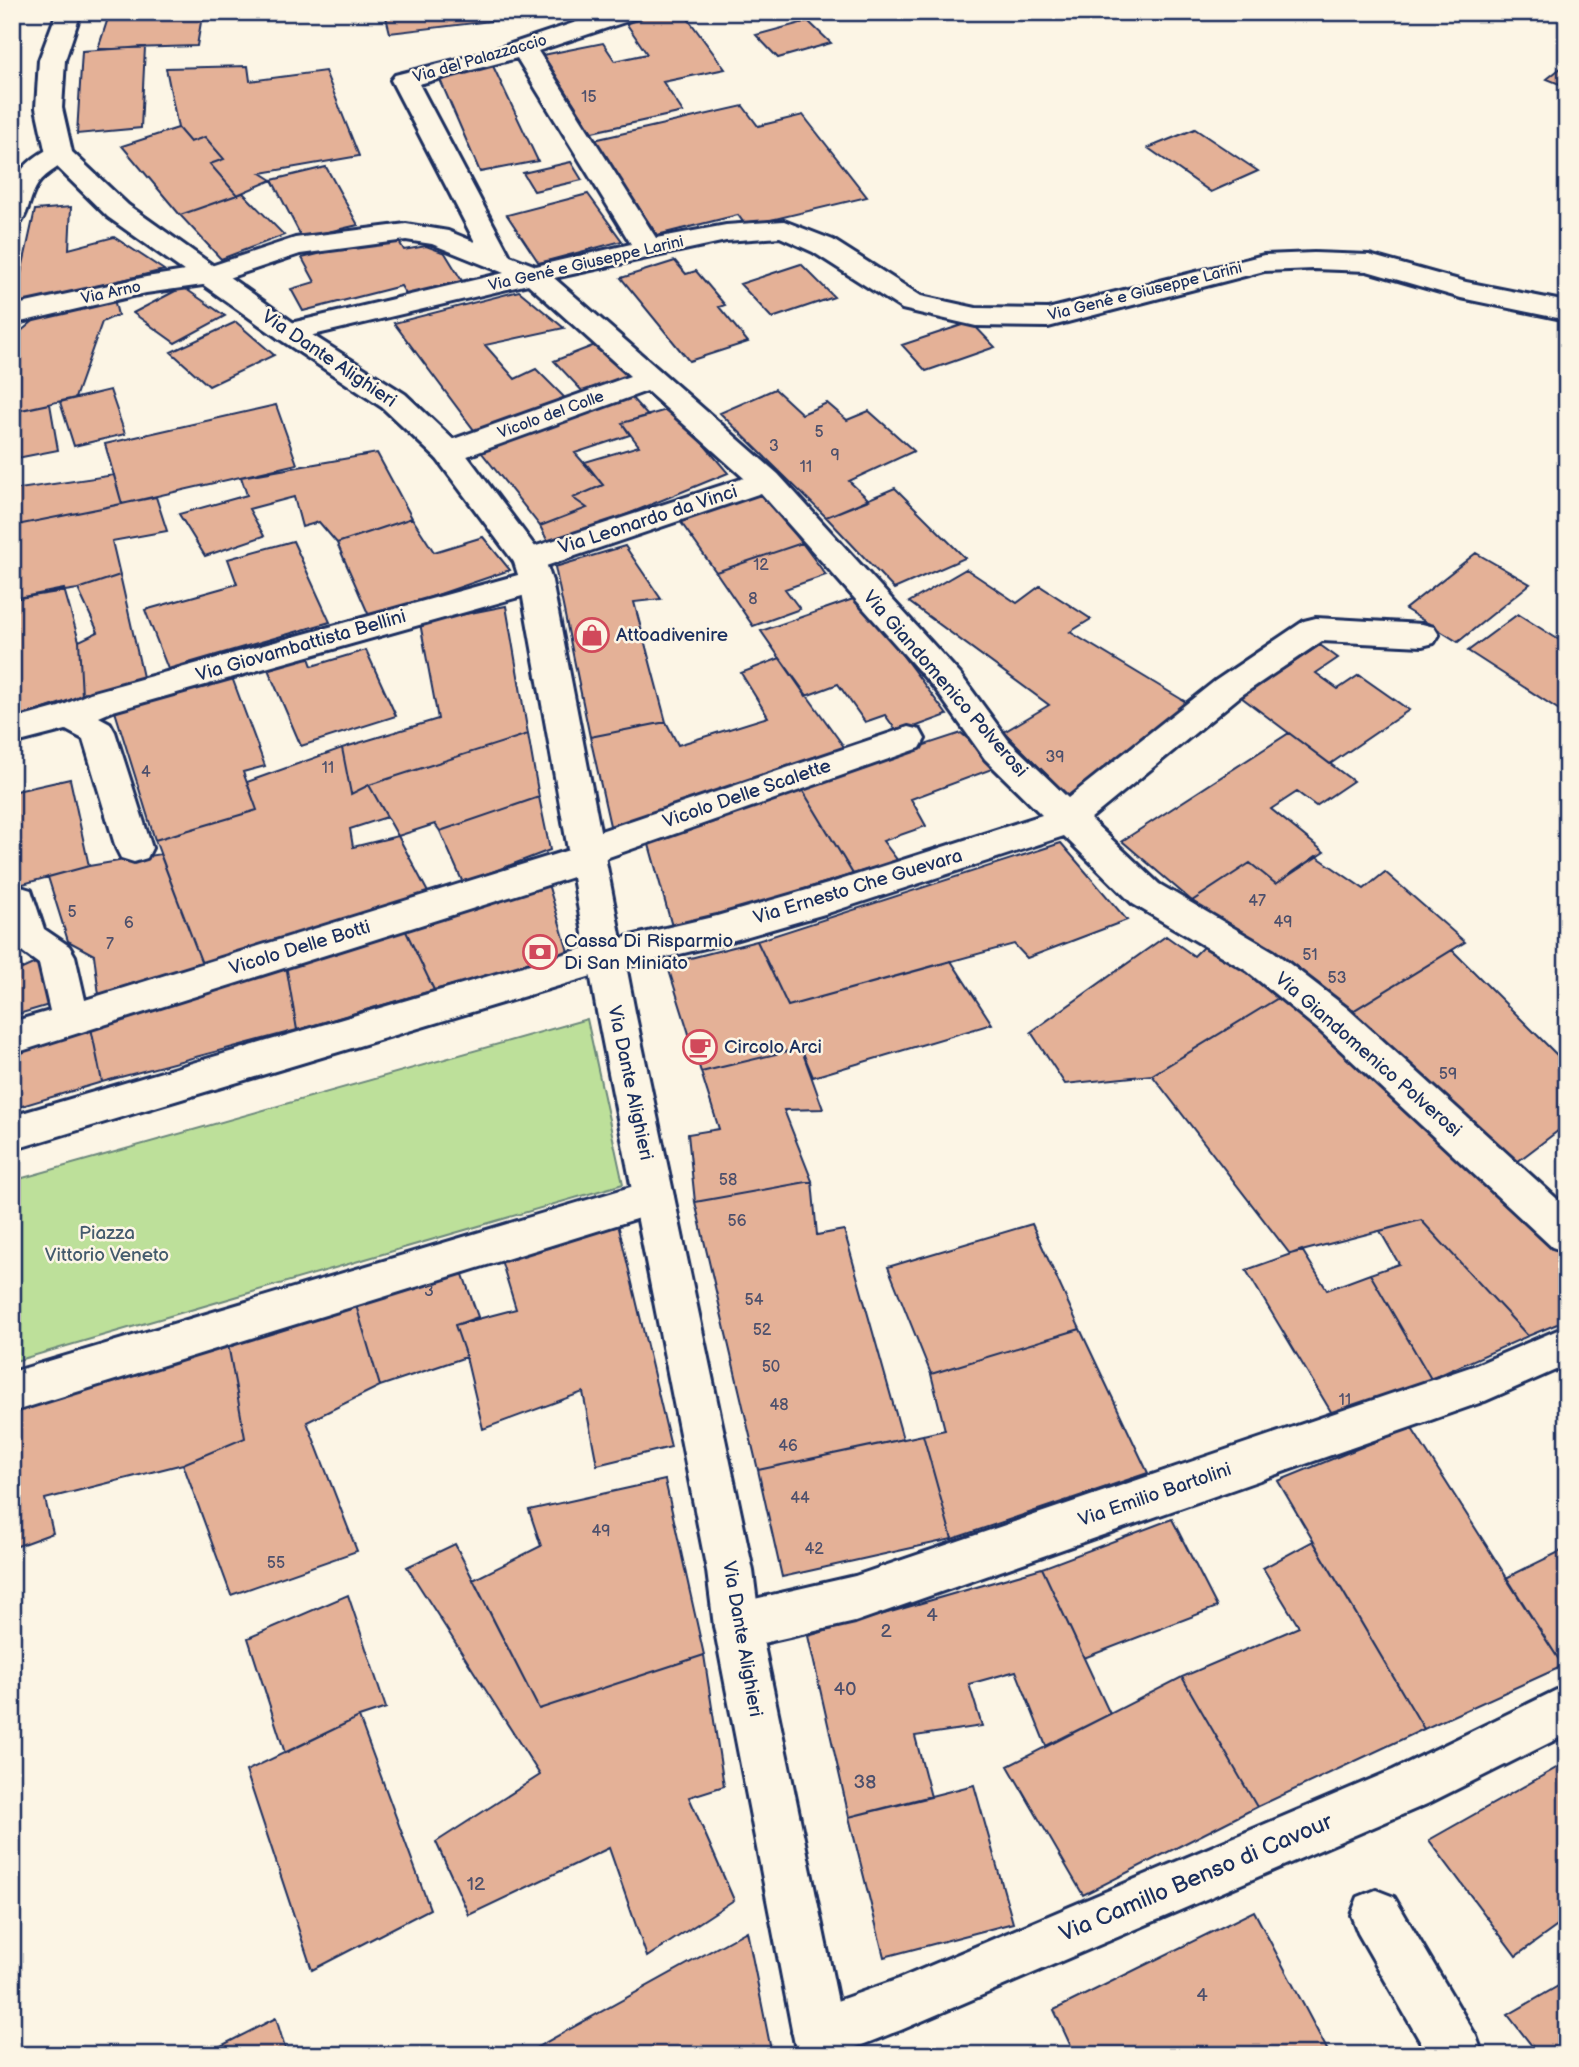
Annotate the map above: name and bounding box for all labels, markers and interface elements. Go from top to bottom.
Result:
street label: Via del Palazzaccio [411,31,549,87]
house number: 15 [581,88,597,107]
street label: Via Gené e Giuseppe Larini [487,232,685,296]
street label: Via Gené e Giuseppe Larini [1046,259,1244,325]
street label: Via Arno [79,277,143,309]
street label: Via Dante Alighieri [257,305,401,413]
street label: Vicolo del Colle [495,387,607,443]
house number: 5 [814,423,824,442]
house number: 3 [769,437,779,456]
house number: 9 [830,446,840,465]
house number: 11 [800,458,812,477]
street label: Via Leonardo da Vinci [556,480,740,560]
house number: 12 [753,556,769,575]
street label: Via Giandomenico Polverosi [858,586,1032,782]
house number: 8 [748,590,758,609]
street label: Via Giovambattista Bellini [193,605,409,687]
shop icon: Attoadivenire [573,616,611,654]
place label: Attoadivenire [616,624,728,647]
house number: 39 [1045,748,1065,767]
street label: Vicolo Delle Scalette [660,754,834,834]
house number: 11 [322,759,334,778]
house number: 4 [141,763,151,782]
street label: Via Ernesto Che Guevara [751,844,965,930]
house number: 47 [1248,892,1266,911]
house number: 5 [67,903,77,922]
house number: 49 [1273,913,1293,932]
house number: 6 [124,914,134,933]
street label: Vicolo Delle Botti [227,916,373,980]
place label: Cassa Di Risparmio Di San Miniato [564,930,733,975]
bank icon: Cassa Di Risparmio Di San Miniato [521,933,559,971]
house number: 7 [106,935,114,954]
house number: 51 [1302,946,1318,965]
street label: Via Giandomenico Polverosi [1270,968,1466,1142]
house number: 53 [1327,969,1347,988]
street label: Via Dante Alighieri [602,1004,658,1162]
cafe icon: Circolo Arci [681,1028,719,1066]
place label: Circolo Arci [724,1036,822,1059]
house number: 59 [1439,1065,1457,1084]
house number: 58 [719,1171,737,1190]
house number: 56 [728,1212,747,1231]
park label: Piazza Vittorio Veneto [45,1222,169,1267]
house number: 3 [424,1282,434,1301]
house number: 54 [745,1291,764,1310]
house number: 52 [753,1321,772,1340]
house number: 50 [762,1358,780,1377]
house number: 11 [1339,1391,1351,1410]
house number: 48 [769,1396,789,1415]
house number: 46 [778,1437,798,1456]
street label: Via Emilio Bartolini [1076,1458,1234,1532]
house number: 44 [790,1489,810,1508]
house number: 49 [591,1522,611,1541]
house number: 42 [804,1540,824,1559]
house number: 55 [267,1554,285,1573]
street label: Via Dante Alighieri [717,1559,767,1719]
house number: 4 [926,1604,938,1627]
house number: 2 [880,1620,892,1643]
house number: 40 [834,1678,856,1701]
house number: 38 [854,1771,876,1794]
street label: Via Camillo Benso di Cavour [1055,1807,1337,1948]
house number: 12 [467,1873,486,1896]
house number: 4 [1196,1984,1208,2007]

